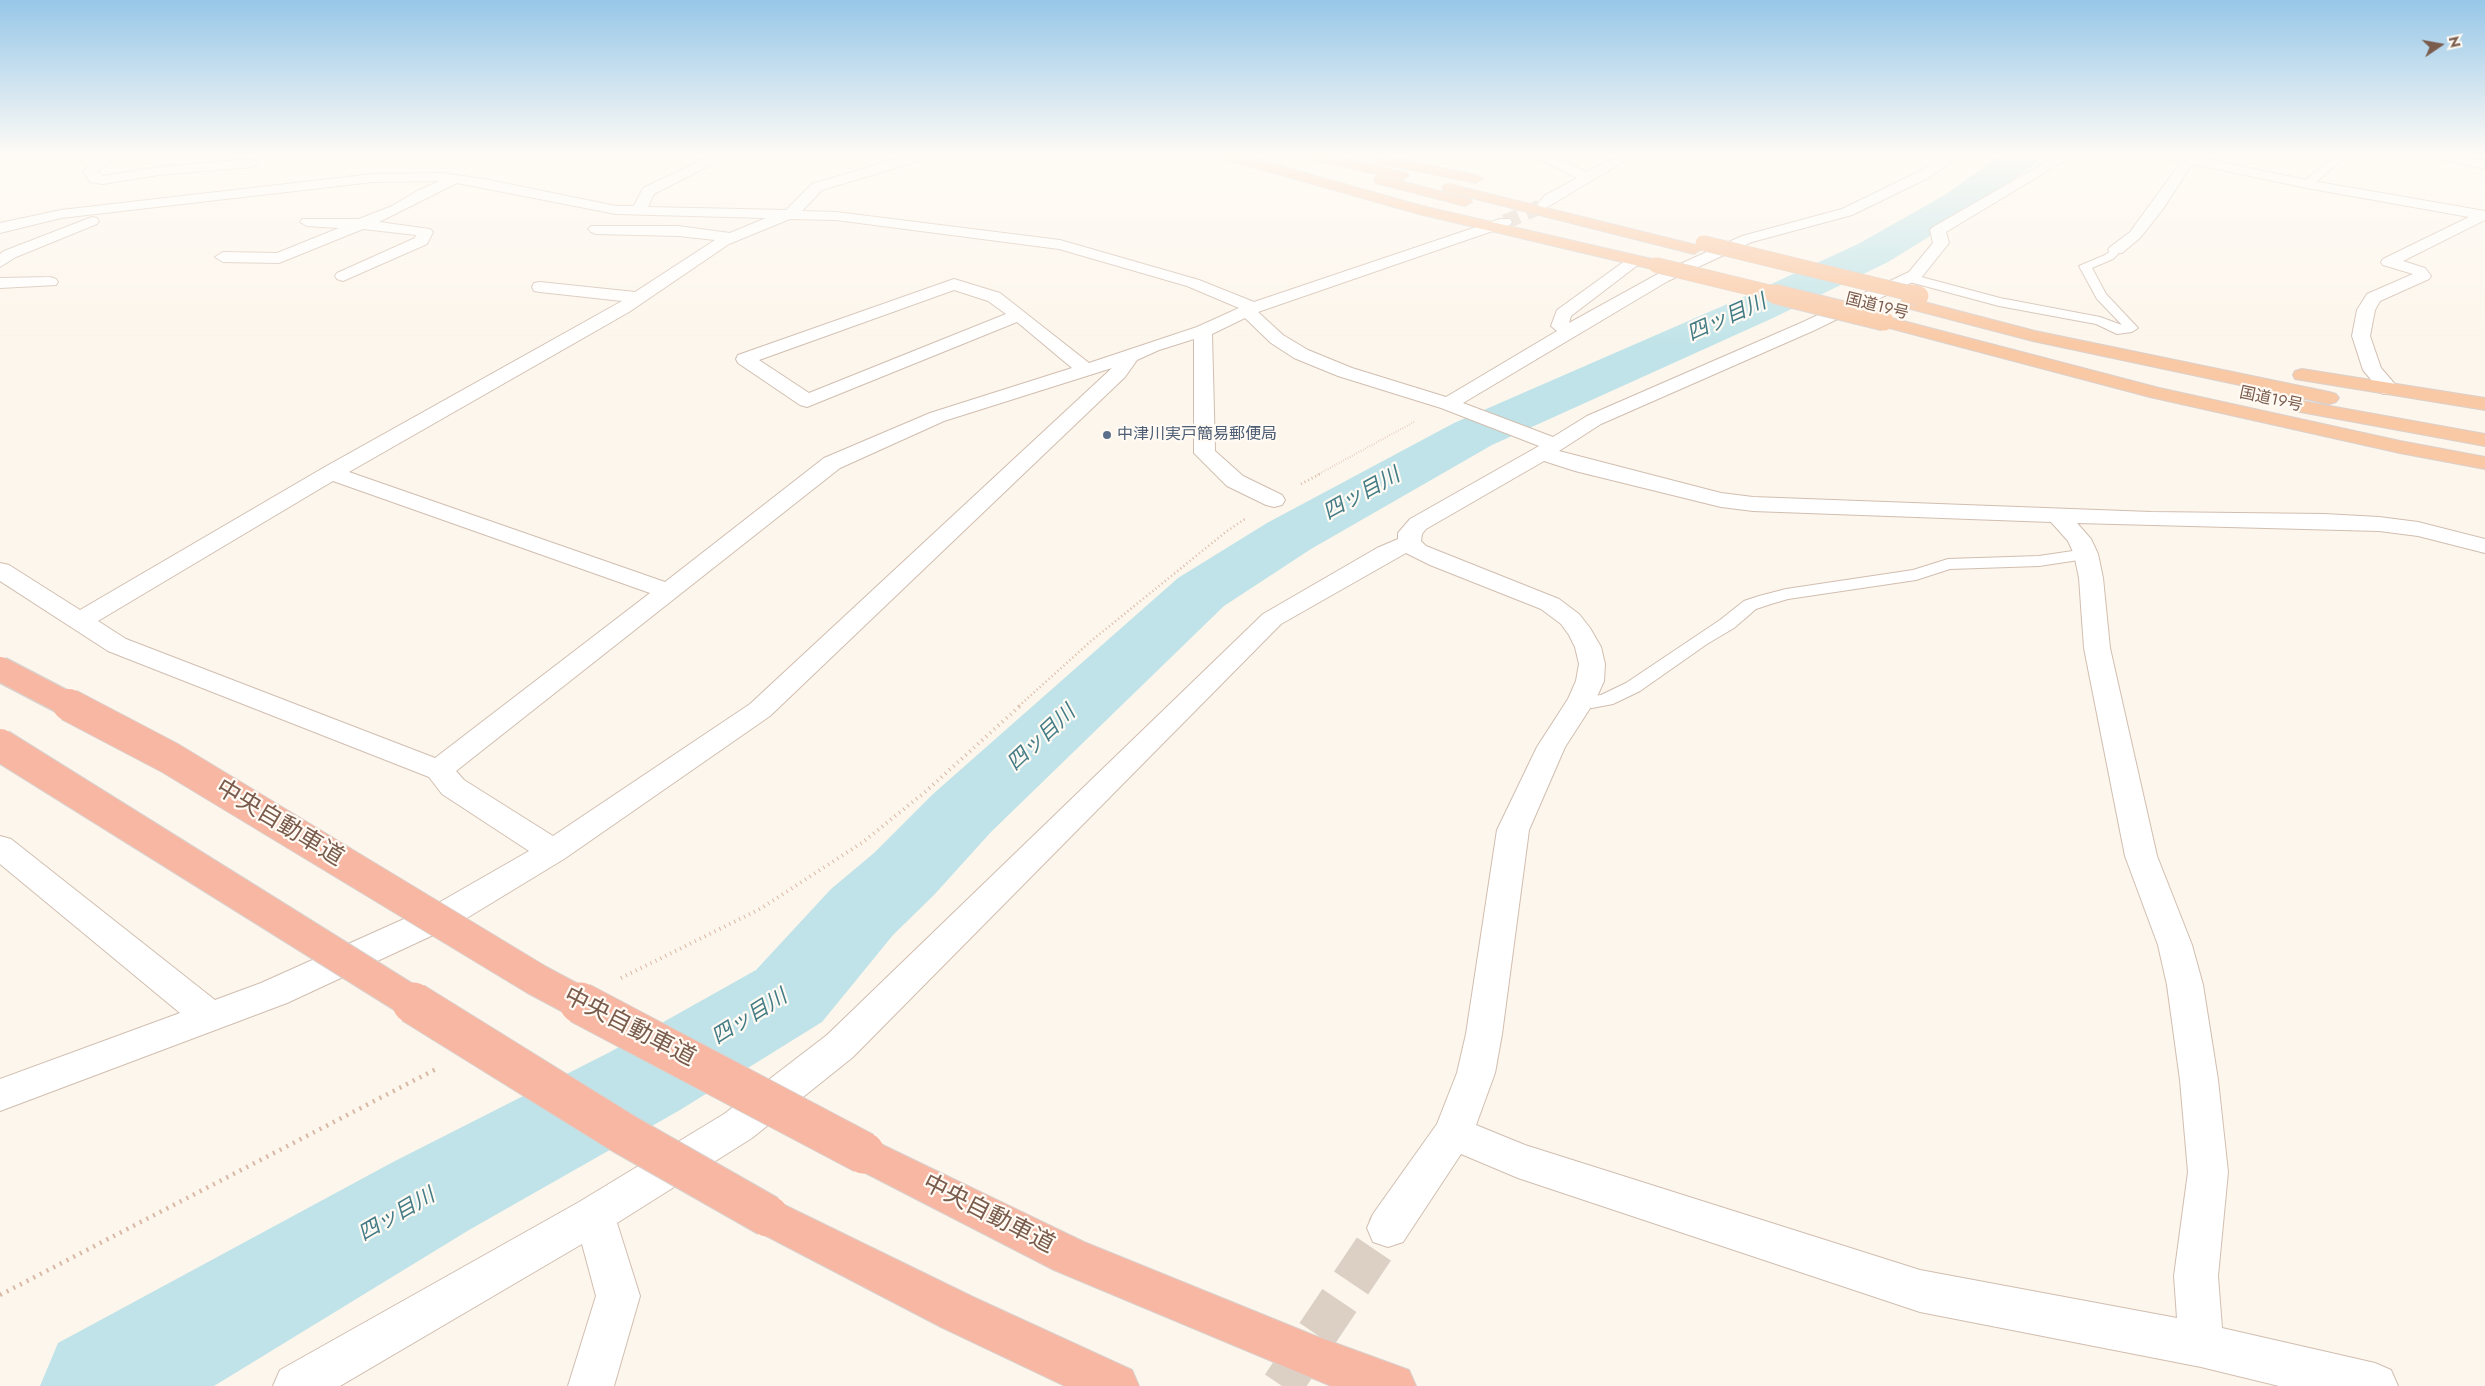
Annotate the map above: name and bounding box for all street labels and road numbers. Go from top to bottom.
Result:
street label: 国道19号 [1843,290,1911,324]
street label: 国道19号 [2237,384,2305,416]
street label: 中央自動車道 [210,775,348,873]
street label: 中央自動車道 [558,982,700,1074]
street label: 中央自動車道 [917,1169,1059,1261]

